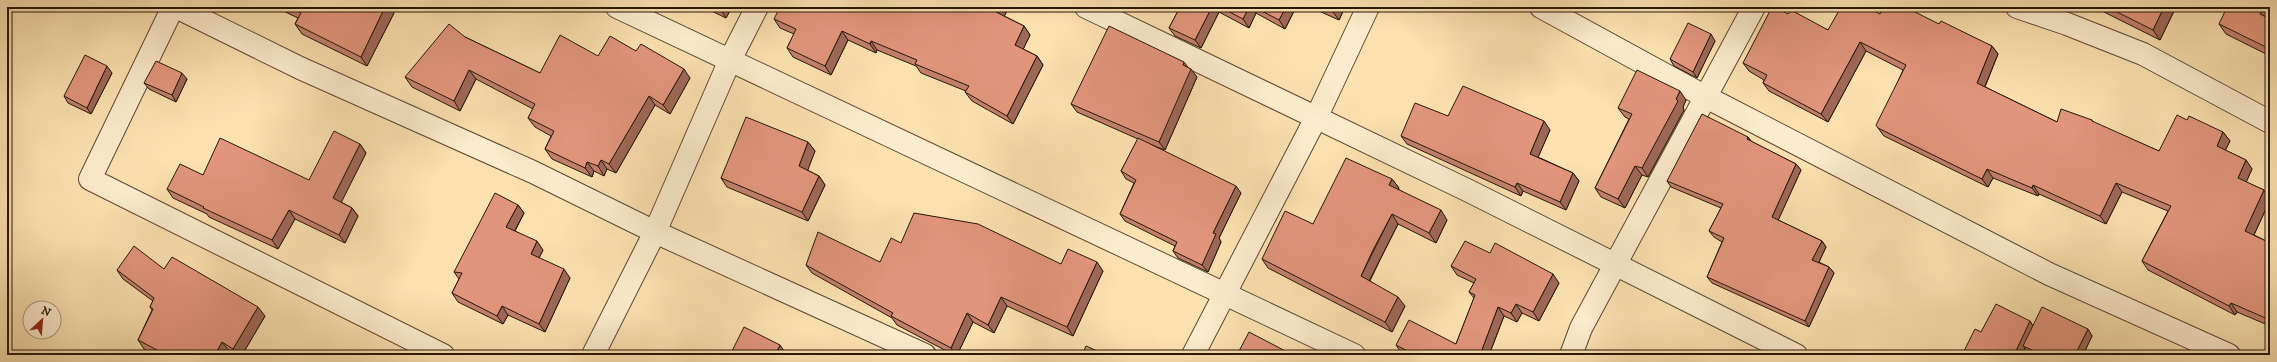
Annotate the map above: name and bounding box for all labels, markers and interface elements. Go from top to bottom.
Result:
north arrow [22,300,62,340]
text: N [39,304,53,320]

